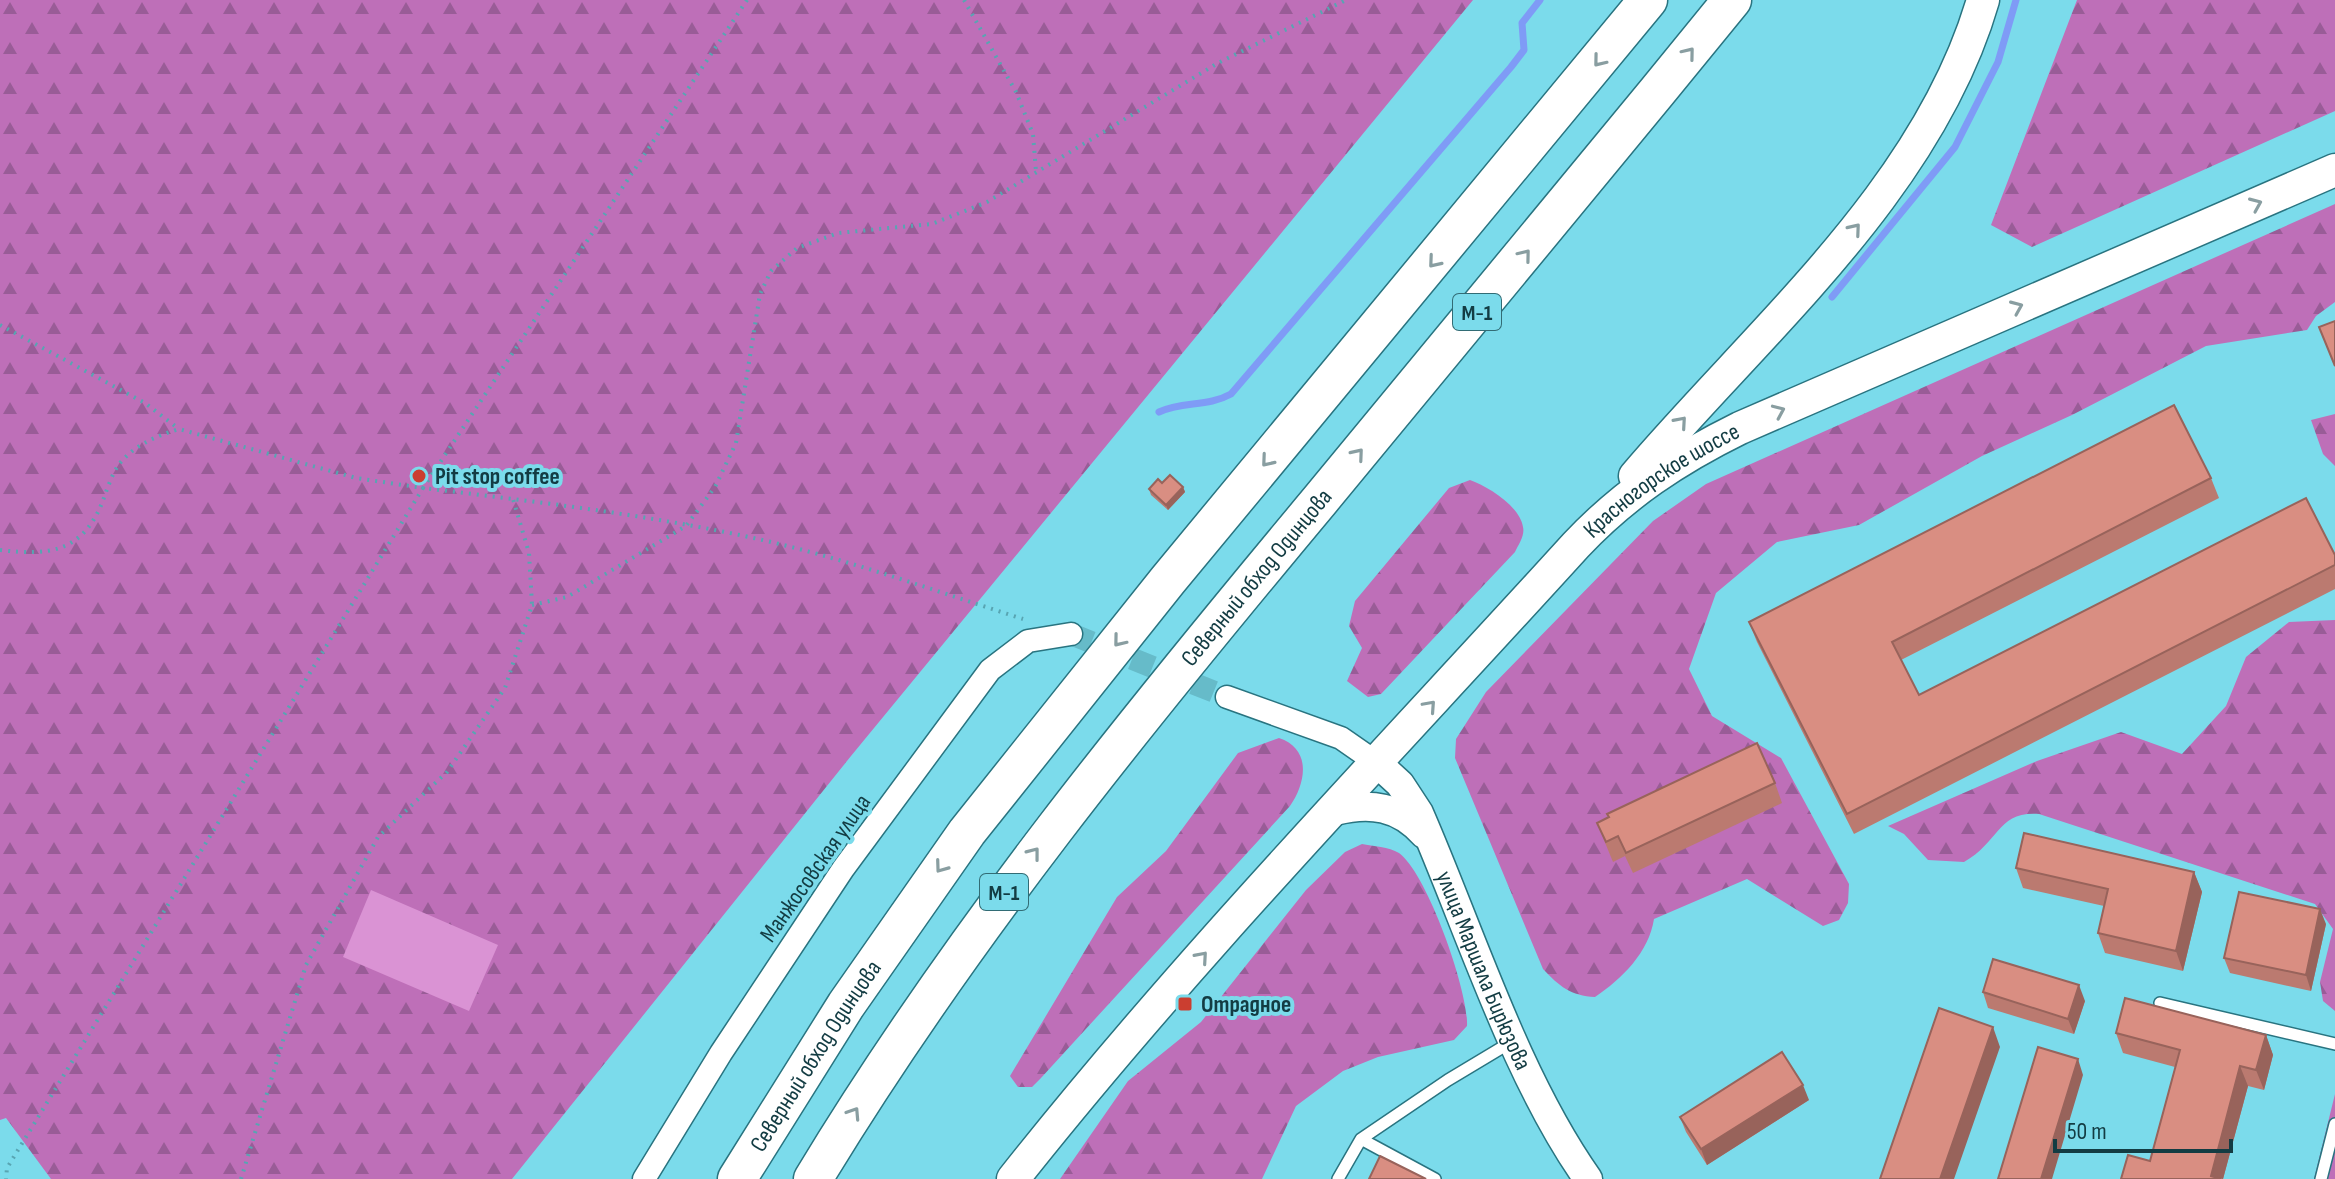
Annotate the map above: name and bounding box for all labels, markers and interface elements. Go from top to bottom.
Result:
one-way arrow [1679,48,1694,63]
one-way arrow [1594,52,1609,66]
one-way arrow [2248,198,2262,214]
one-way arrow [1845,223,1860,238]
one-way arrow [1515,249,1529,264]
one-way arrow [1429,252,1444,267]
road number: М-1 [1453,294,1501,330]
one-way arrow [2009,301,2023,317]
one-way arrow [1771,404,1785,420]
street label: Красногорское шоссе [1577,417,1744,544]
one-way arrow [1671,417,1686,432]
one-way arrow [1348,449,1363,464]
one-way arrow [1262,452,1277,467]
place label: Pit stop coffee [435,462,560,491]
marker: Pit stop coffee [410,467,428,485]
street label: Северный обход Одинцова [1175,483,1338,672]
one-way arrow [1115,632,1129,647]
one-way arrow [1420,700,1434,715]
street label: Манжосовская улица [754,789,877,948]
one-way arrow [1024,847,1038,862]
one-way arrow [936,859,951,873]
street label: улица Маршала Бирюзова [1430,867,1538,1075]
road number: М-1 [980,874,1028,910]
one-way arrow [1192,952,1206,967]
street label: Северный обход Одинцова [744,955,888,1157]
place label: Отрадное [1201,990,1291,1019]
marker: Отрадное [1176,995,1194,1013]
scale bar [2055,1103,2231,1153]
one-way arrow [844,1107,859,1121]
text: 50 m [2067,1117,2107,1146]

